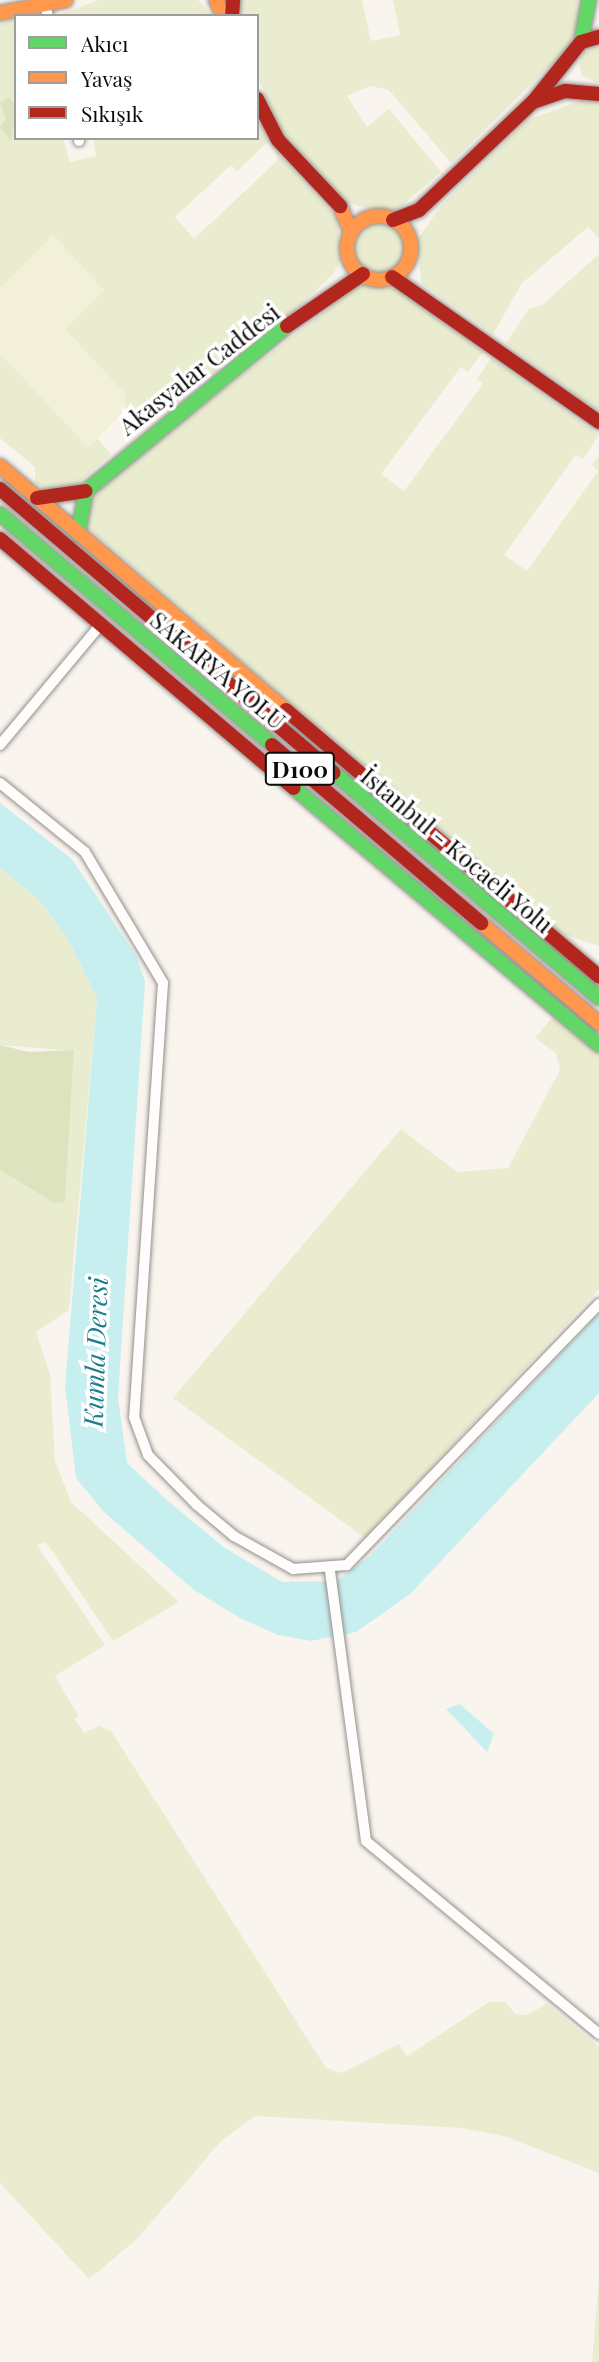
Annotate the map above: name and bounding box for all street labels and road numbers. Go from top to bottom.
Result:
street label: Akasyalar Caddesi [113,297,285,441]
street label: SAKARYA YOLU [144,605,292,735]
road number: D100 [263,750,337,789]
street label: İstanbul - Kocaeli Yolu [355,761,559,939]

